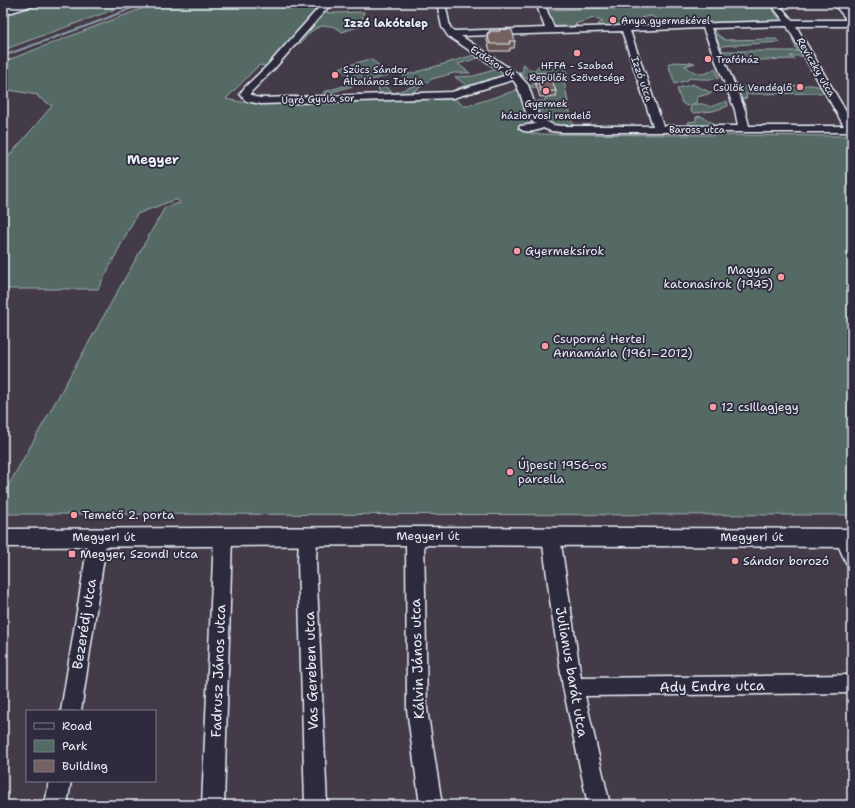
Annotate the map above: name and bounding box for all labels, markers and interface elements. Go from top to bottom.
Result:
place label: Anya gyermekével [621,14,710,27]
marker: Anya gyermekével [608,15,618,25]
district label: Izzó lakótelep [344,16,428,31]
street label: Reviczky utca [794,35,839,100]
street label: Erdősor út [468,43,518,81]
marker: HFFA - Szabad Repülők Szövetsége [572,48,582,58]
place label: Trafóház [716,53,759,66]
marker: Trafóház [703,54,713,64]
street label: Izzó utca [628,55,656,104]
place label: HFFA - Szabad Repülők Szövetsége [529,59,625,84]
place label: Szűcs Sándor Általános Iskola [343,63,424,88]
marker: Szűcs Sándor Általános Iskola [330,70,340,80]
place label: Csülök Vendéglő [713,81,792,94]
marker: Csülök Vendéglő [795,82,805,92]
marker: Gyermek háziorvosi rendelő [541,86,551,96]
street label: Ugró Gyula sor [281,91,355,107]
place label: Gyermek háziorvosi rendelő [501,97,591,122]
street label: Baross utca [669,123,726,136]
district label: Megyer [127,151,179,168]
place label: Gyermeksírok [525,243,605,259]
marker: Gyermeksírok [512,246,522,256]
place label: Magyar katonasírok (1945) [663,262,773,292]
marker: Magyar katonasírok (1945) [776,272,786,282]
place label: Csuporné Hertei Annamária (1961–2012) [553,331,692,361]
marker: Csuporné Hertei Annamária (1961–2012) [540,341,550,351]
place label: 12 csillagjegy [721,399,799,415]
marker: 12 csillagjegy [708,402,718,412]
place label: Újpesti 1956-os parcella [518,457,607,487]
marker: Újpesti 1956-os parcella [505,467,515,477]
place label: Temető 2. porta [82,507,175,523]
marker: Temető 2. porta [69,510,79,520]
street label: Megyeri út [396,528,460,544]
street label: Megyeri út [72,529,136,545]
street label: Megyeri út [720,529,784,545]
place label: Megyer, Szondi utca [80,546,199,562]
marker: Megyer, Szondi utca [67,549,77,559]
place label: Sándor borozó [743,553,829,569]
marker: Sándor borozó [730,556,740,566]
street label: Bezerédj utca [68,577,100,671]
street label: Kálvin János utca [406,598,428,720]
street label: Fadrusz János utca [207,604,229,738]
street label: Julianus barát utca [552,605,592,739]
street label: Vas Gereben utca [300,611,322,731]
street label: Ady Endre utca [659,676,765,696]
legend [26,710,156,782]
text: Road [62,718,93,734]
text: Park [62,738,88,754]
text: Building [62,758,108,774]

